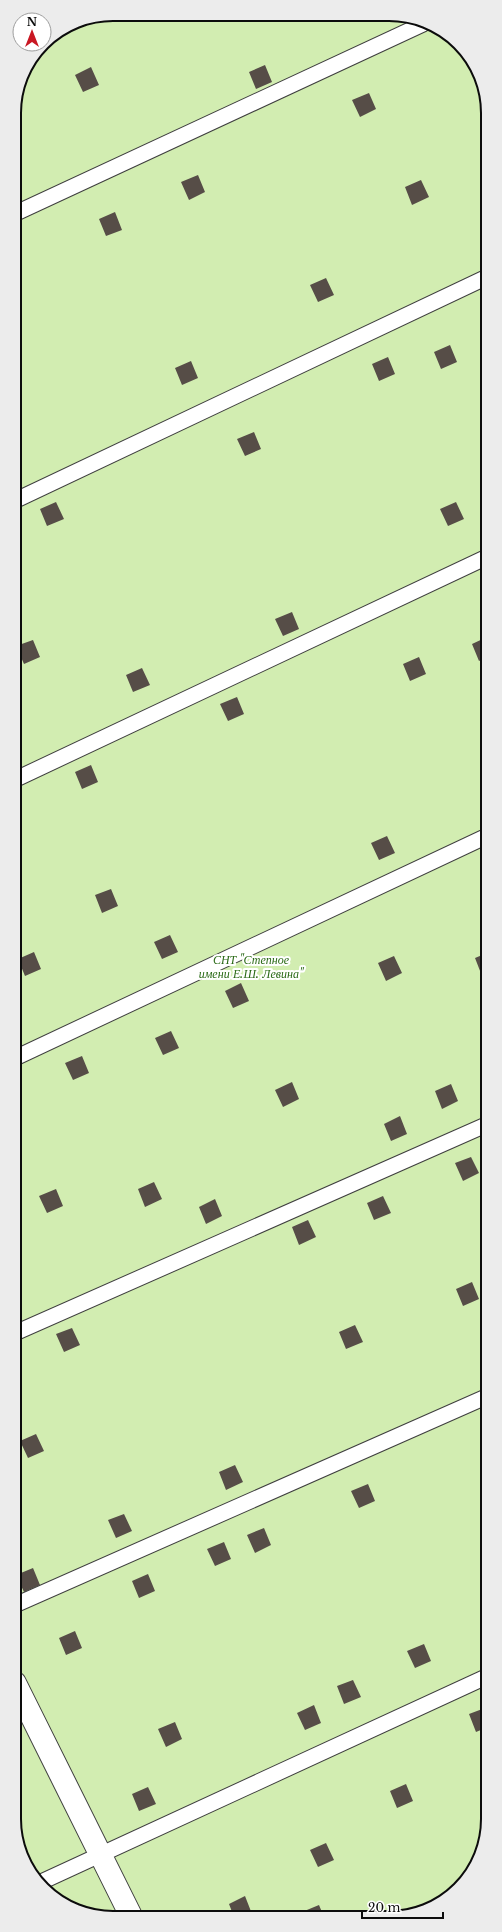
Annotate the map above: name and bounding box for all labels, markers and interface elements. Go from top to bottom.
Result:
north arrow [12,12,52,52]
text: N [27,15,38,29]
park label: СНТ "Степное имени Е.Ш. Левина" [199,952,305,981]
scale bar [362,1894,443,1920]
text: 20 m [368,1900,400,1915]

